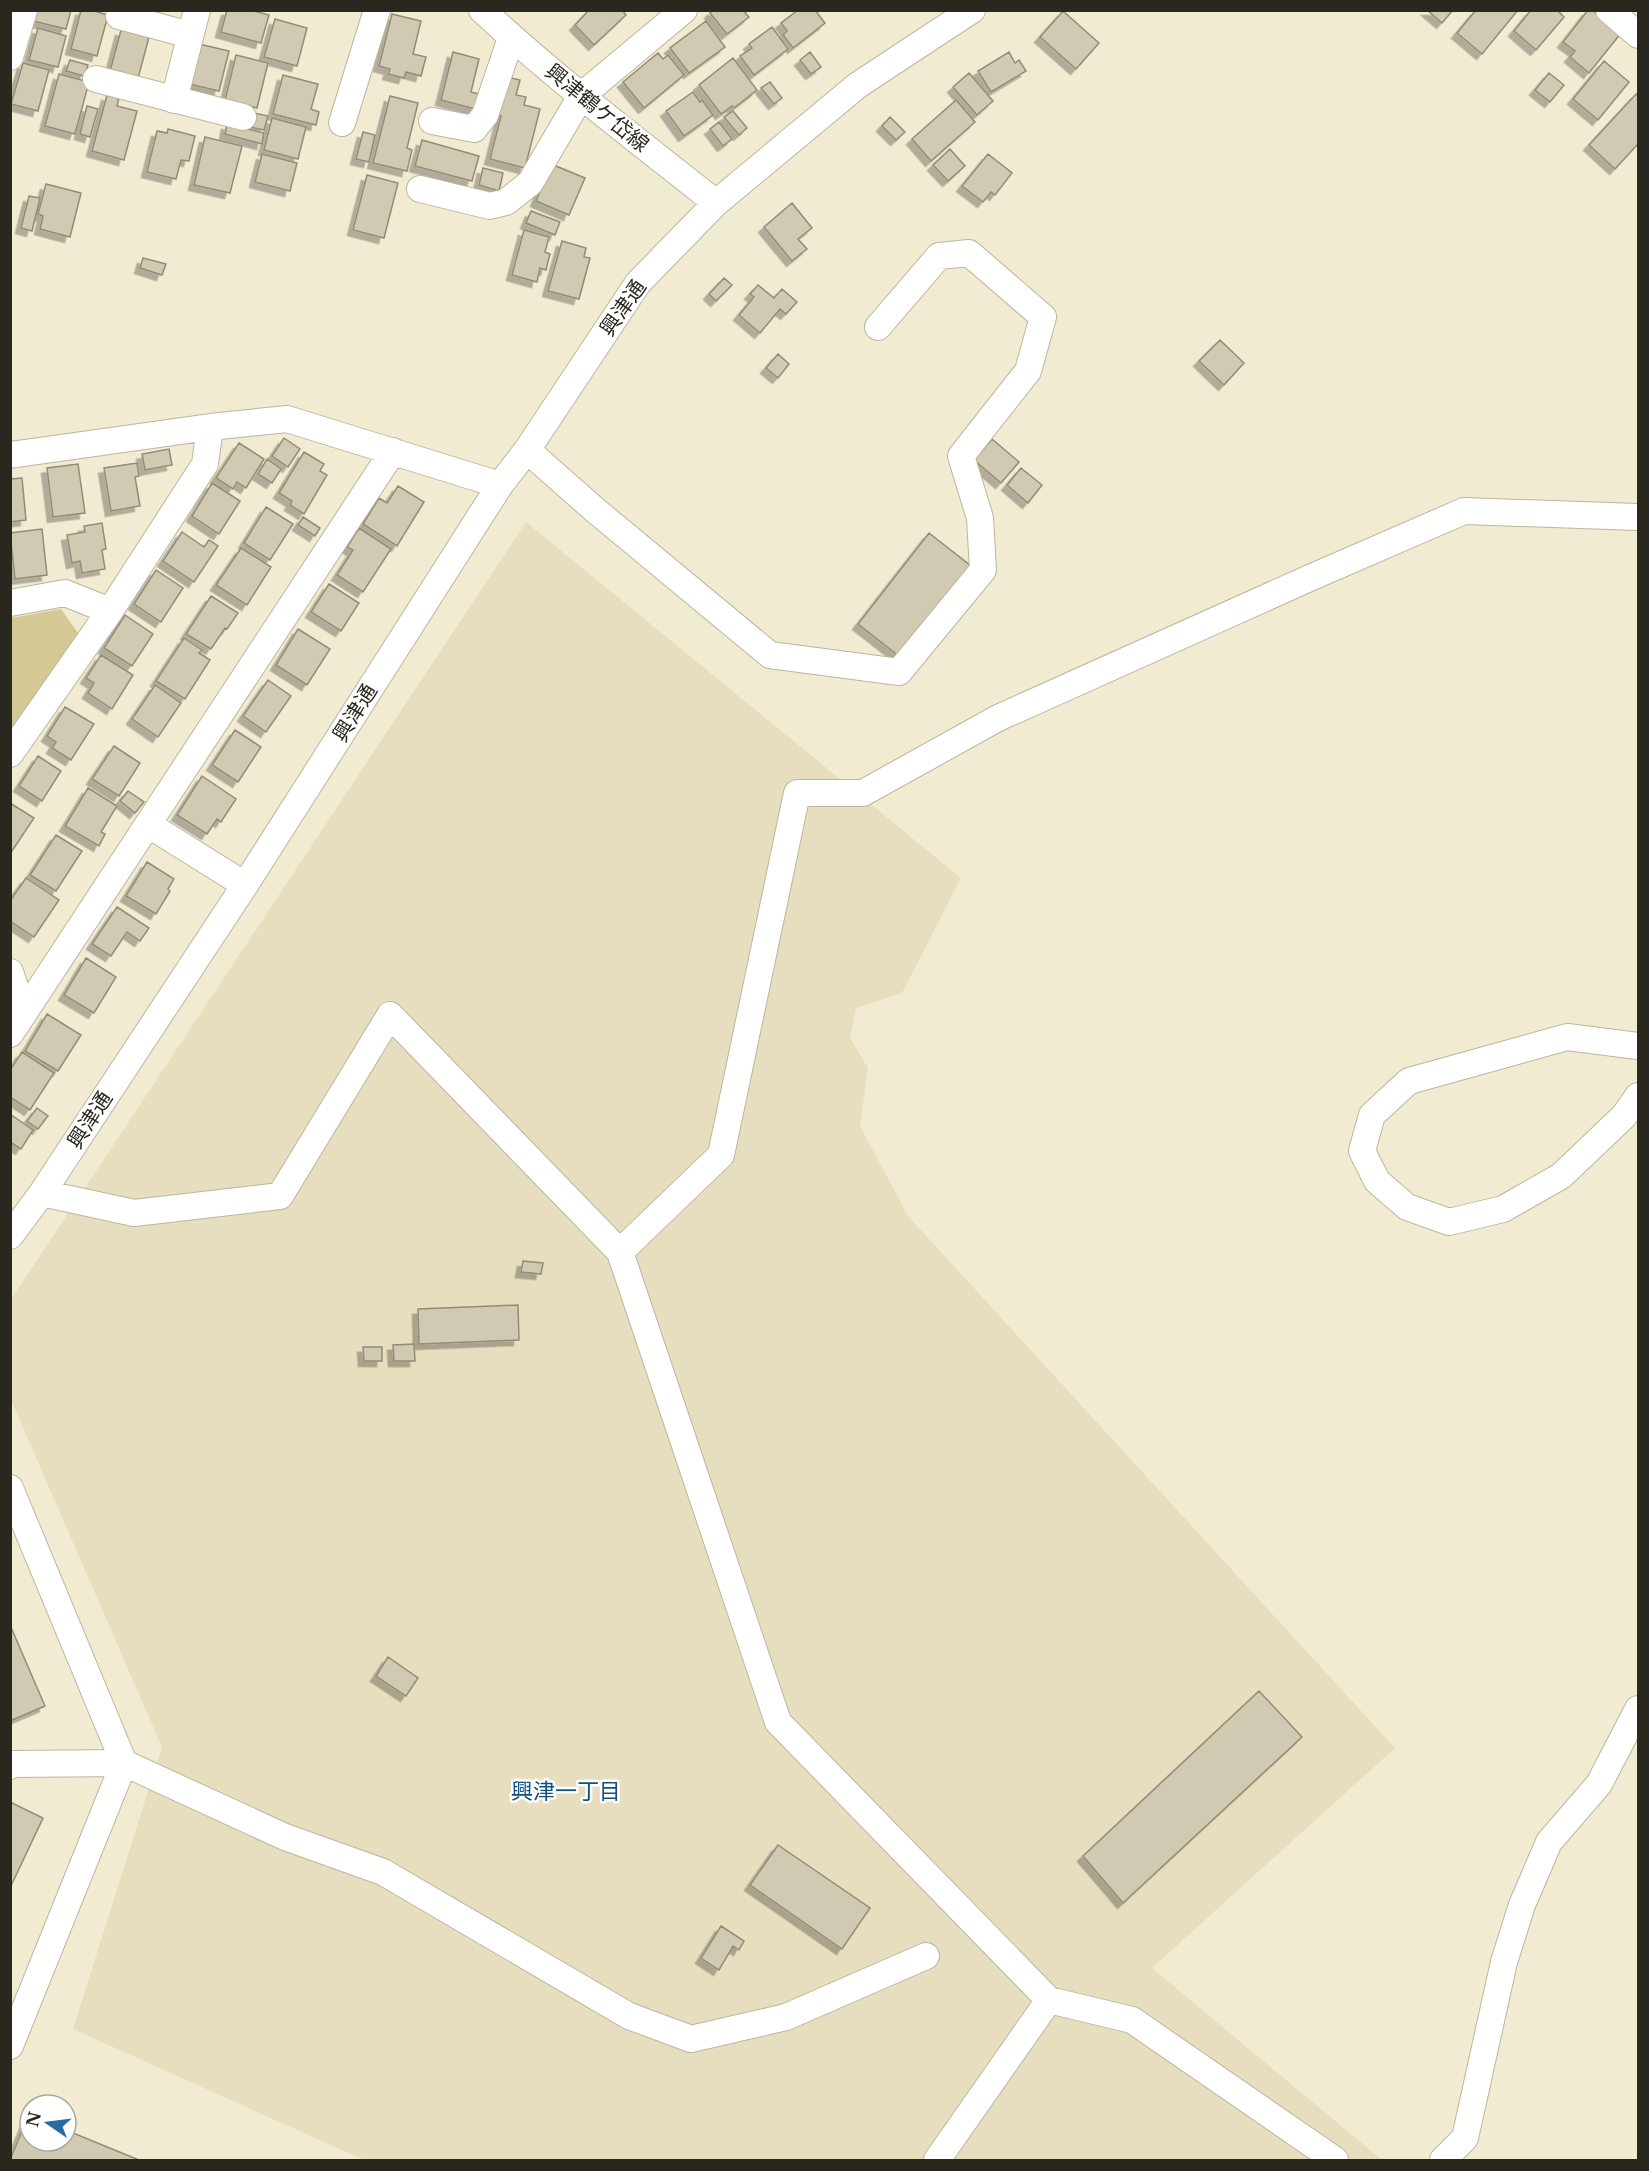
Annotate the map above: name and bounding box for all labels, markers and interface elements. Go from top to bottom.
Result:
street label: 興津鶴ケ岱線 [540,58,654,158]
street label: 興津通 [594,275,652,341]
street label: 興津通 [327,679,383,747]
street label: 興津通 [62,1087,118,1153]
district label: 興津一丁目 [511,1778,621,1805]
north arrow [18,2093,78,2153]
text: N [22,2110,45,2129]

